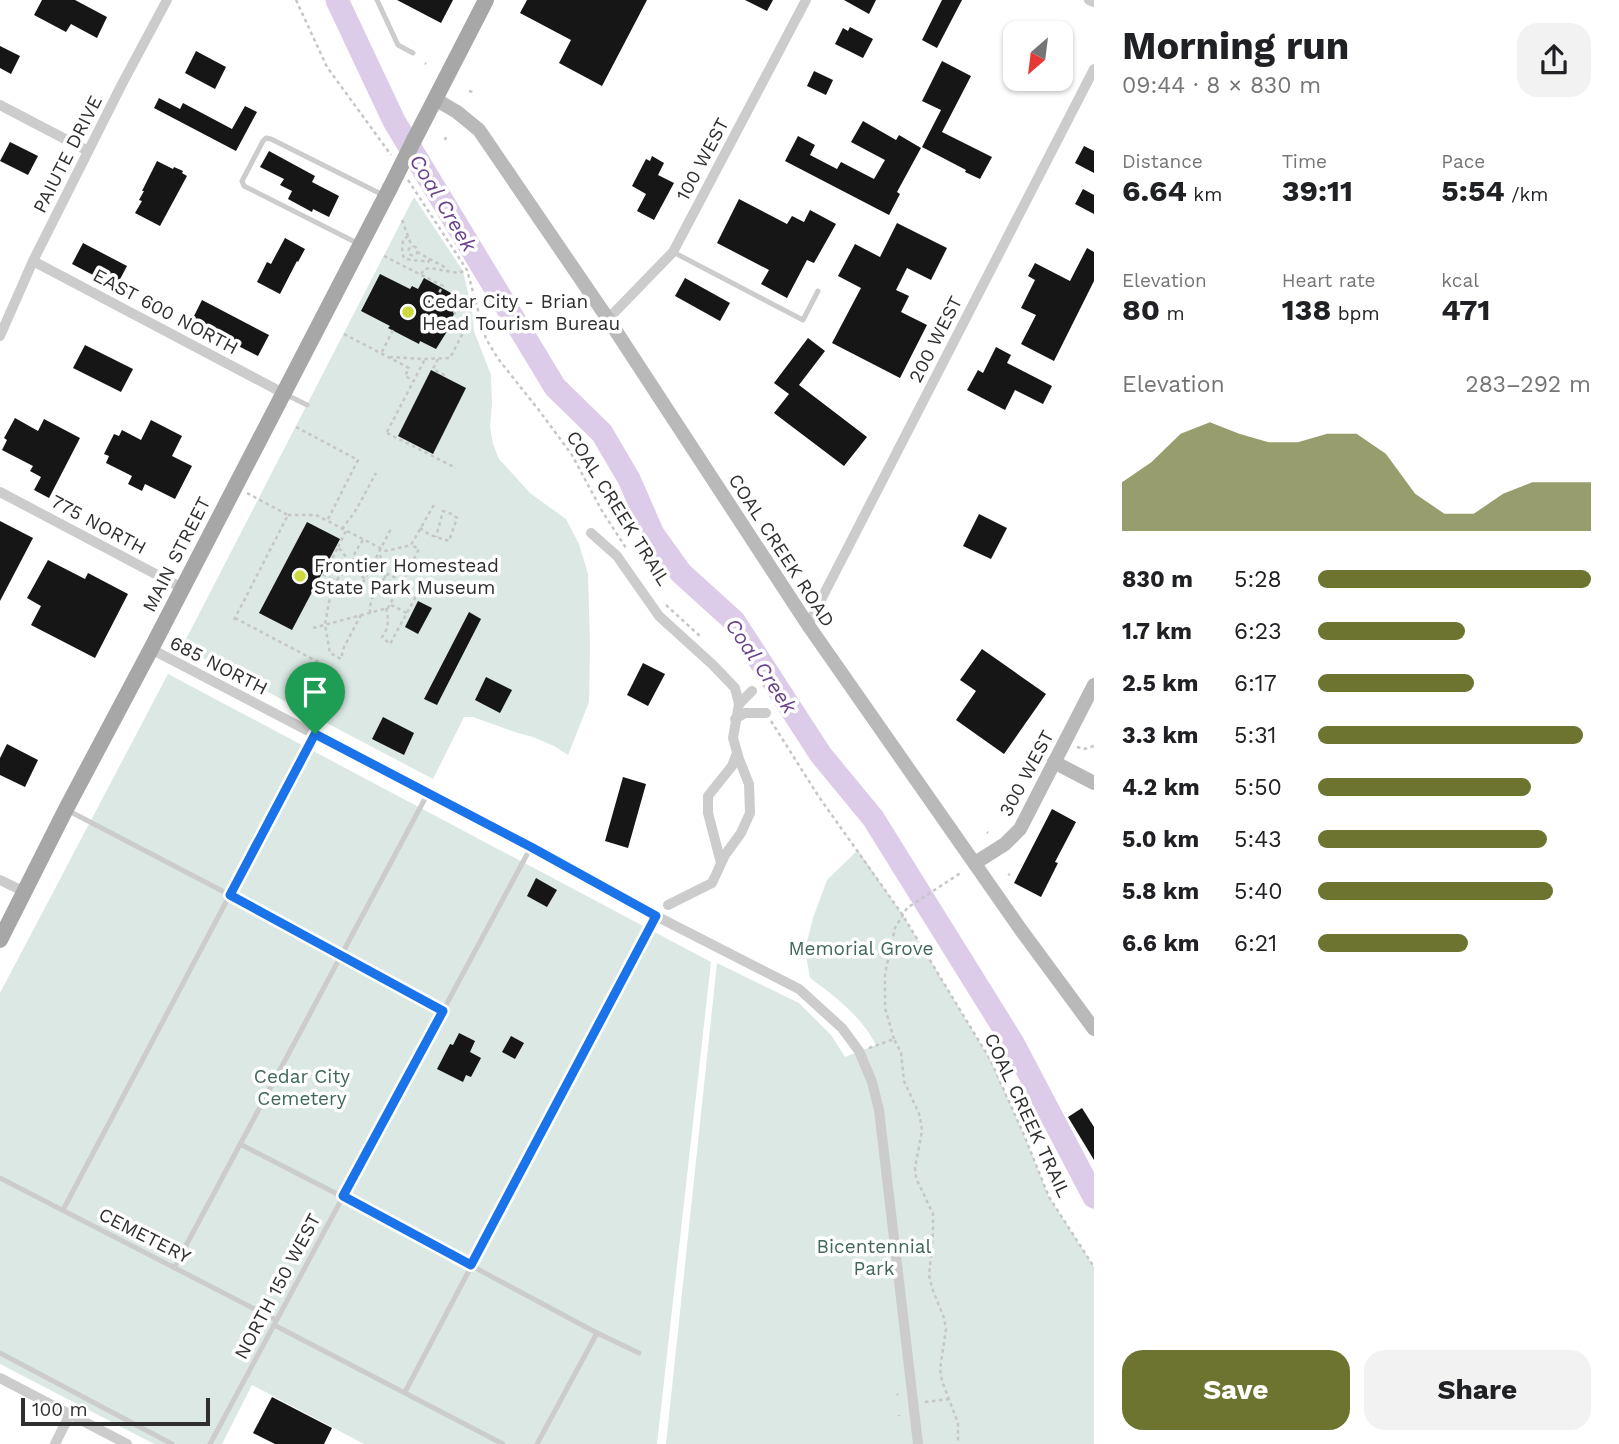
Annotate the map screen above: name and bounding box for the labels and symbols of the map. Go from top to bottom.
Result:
north arrow [1003,21,1073,91]
street label: PAIUTE DRIVE [28,92,107,217]
street label: 100 WEST [671,114,734,205]
water label: Coal Creek [405,149,483,257]
street label: EAST 600 NORTH [89,263,242,359]
place label: Cedar City - Brian Head Tourism Bureau [422,290,620,335]
street label: 200 WEST [904,292,967,386]
marker: Cedar City - Brian Head Tourism Bureau [400,304,416,320]
street label: COAL CREEK TRAIL [562,427,676,590]
street label: COAL CREEK ROAD [723,469,840,631]
street label: 775 NORTH [47,490,150,559]
street label: MAIN STREET [138,493,215,616]
place label: Frontier Homestead State Park Museum [314,554,499,599]
marker: Frontier Homestead State Park Museum [292,568,308,584]
water label: Coal Creek [720,613,803,719]
street label: 685 NORTH [166,631,272,700]
pin [285,662,345,734]
street label: 300 WEST [994,726,1059,820]
park label: Memorial Grove [788,937,934,960]
street label: COAL CREEK TRAIL [979,1029,1076,1201]
park label: Cedar City Cemetery [254,1065,350,1110]
street label: CEMETERY [95,1202,195,1268]
street label: NORTH 150 WEST [229,1209,326,1363]
park label: Bicentennial Park [817,1235,932,1280]
scale bar [21,1395,210,1427]

